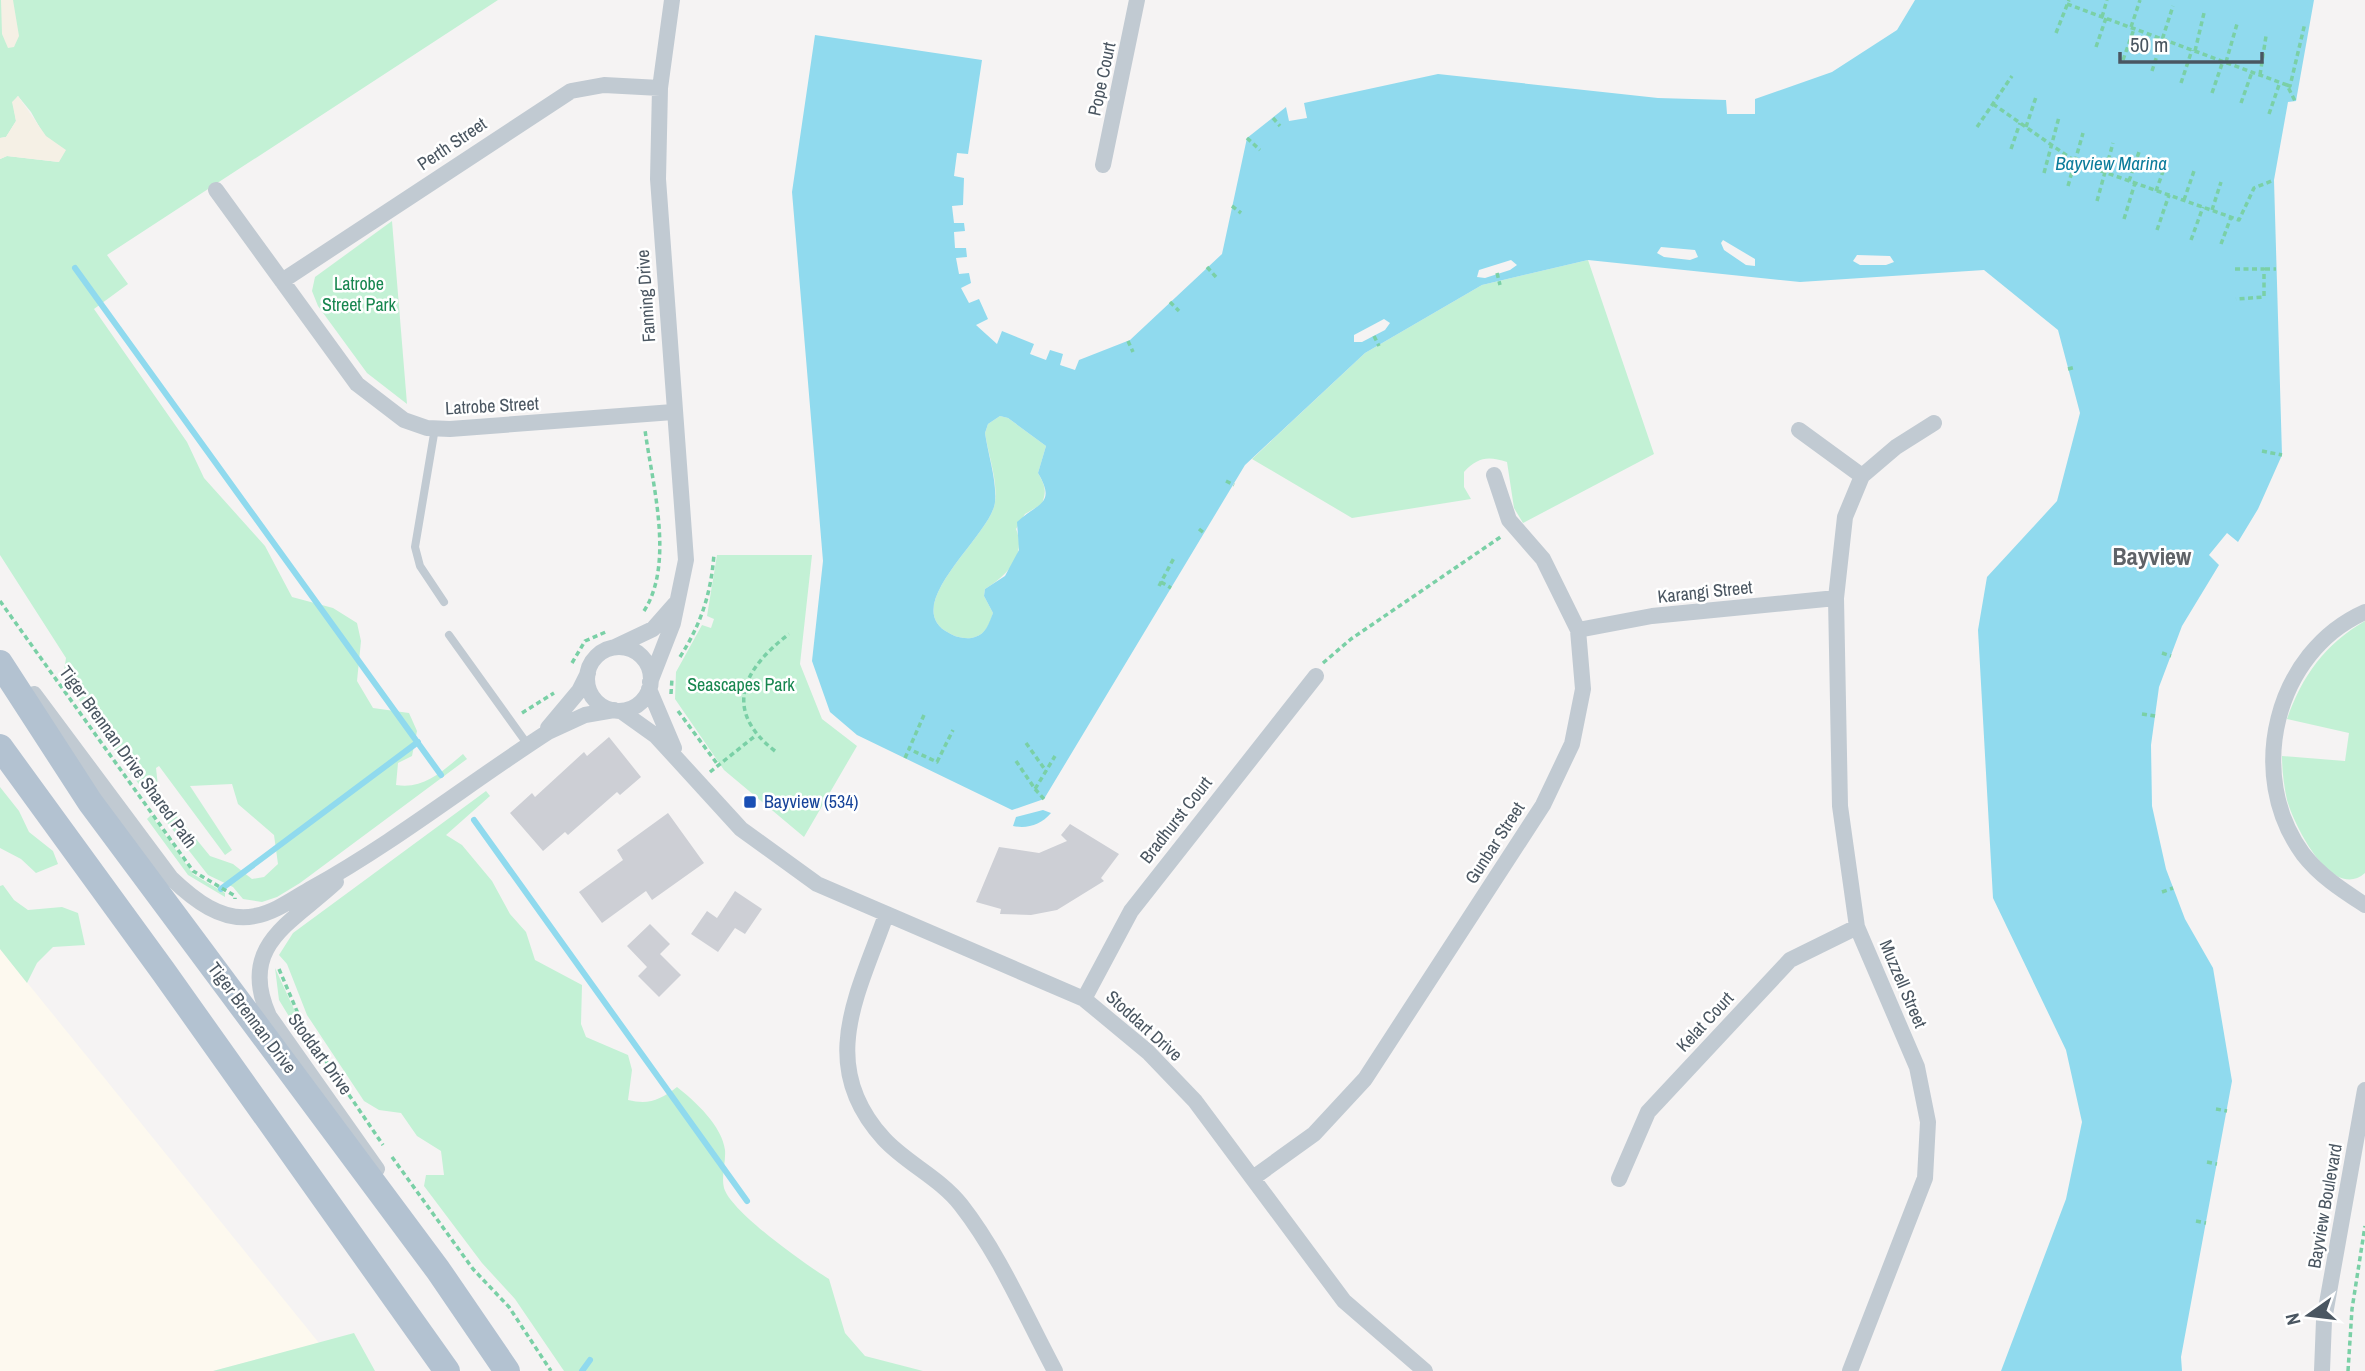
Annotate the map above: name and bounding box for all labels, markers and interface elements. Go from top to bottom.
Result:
scale bar [2120,21,2262,65]
text: 50 m [2130,30,2168,59]
street label: Pope Court [1082,40,1122,118]
street label: Perth Street [412,111,491,176]
water label: Bayview Marina [2055,150,2167,176]
street label: Fanning Drive [630,249,661,343]
park label: Latrobe Street Park [322,271,397,317]
street label: Latrobe Street [445,391,539,420]
district label: Bayview [2113,540,2192,572]
street label: Karangi Street [1656,574,1754,609]
street label: Tiger Brennan Drive Shared Path [54,661,203,853]
park label: Seascapes Park [687,672,795,697]
street label: Bradhurst Court [1134,771,1218,868]
place label: Bayview (534) [764,789,858,814]
marker: Bayview (534) [742,794,758,810]
street label: Gunbar Street [1459,797,1530,888]
street label: Muzzell Street [1874,936,1933,1032]
street label: Tiger Brennan Drive [202,957,303,1078]
street label: Stoddart Drive [1101,984,1188,1067]
street label: Kelat Court [1670,986,1739,1057]
street label: Stoddart Drive [282,1008,358,1100]
street label: Bayview Boulevard [2301,1142,2348,1270]
north arrow [2274,1280,2344,1350]
text: N [2279,1311,2306,1328]

